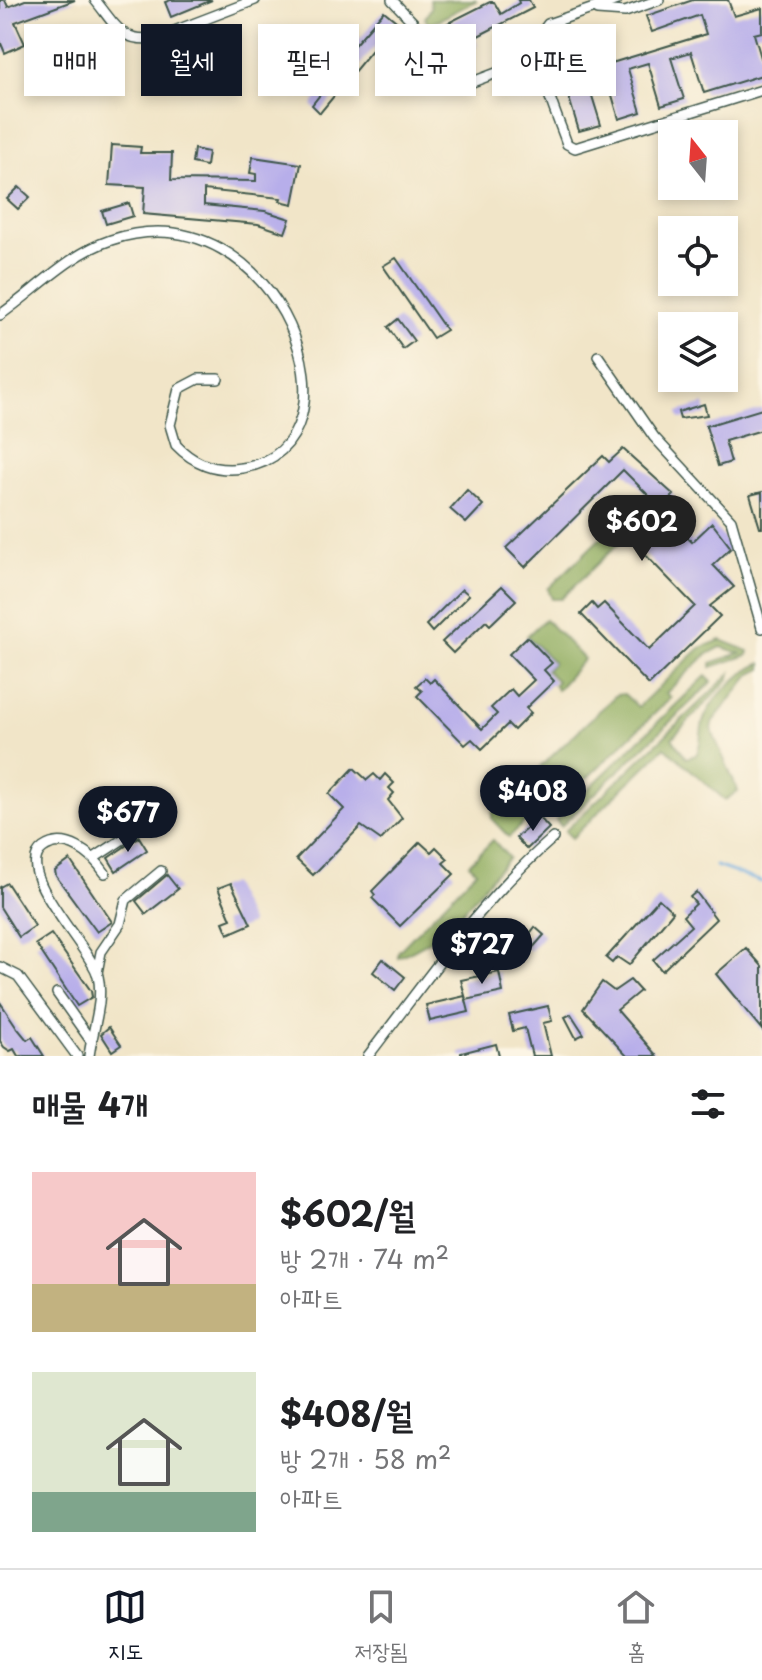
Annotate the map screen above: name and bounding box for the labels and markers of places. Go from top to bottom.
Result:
pin: $602 [595,495,689,563]
pin: $408 [486,765,580,833]
pin: $677 [81,786,175,854]
pin: $727 [435,918,529,986]

